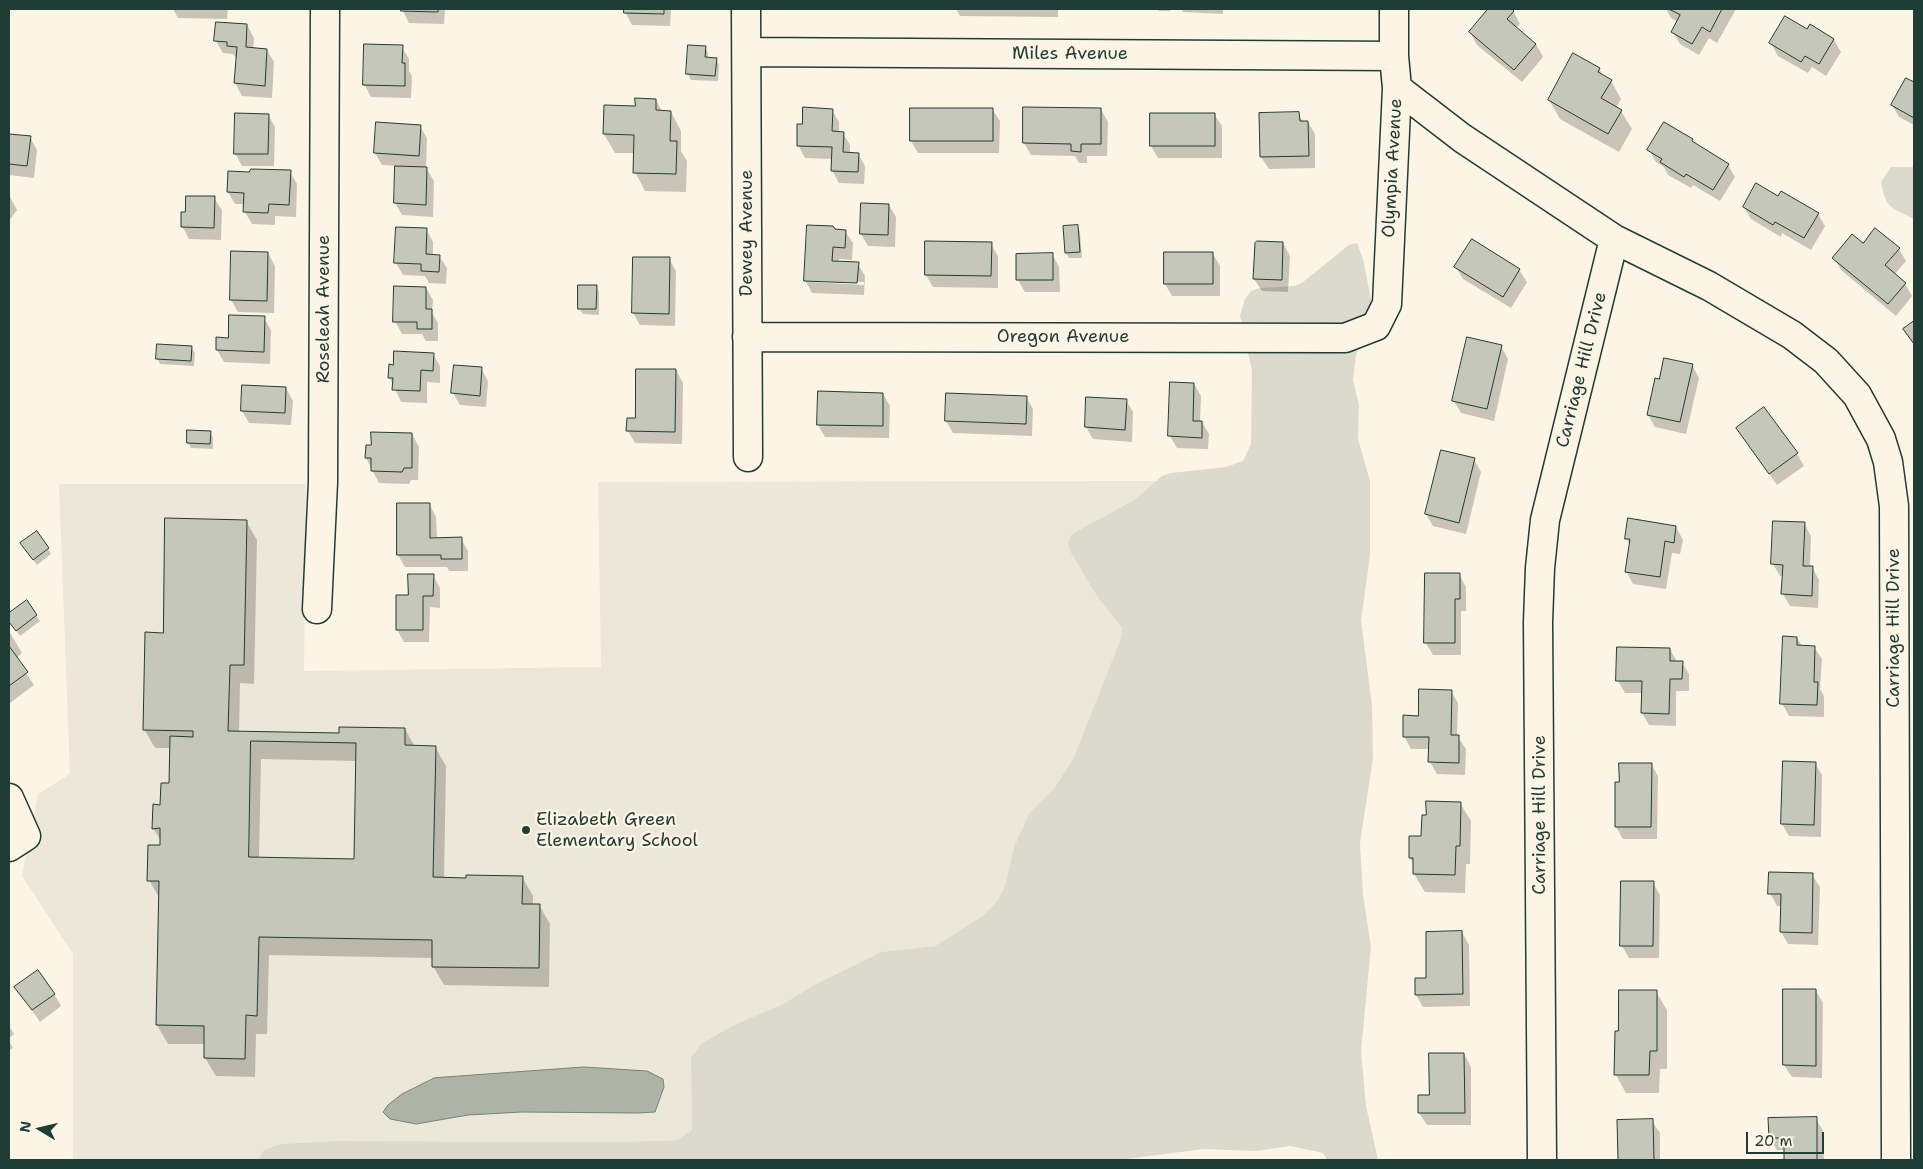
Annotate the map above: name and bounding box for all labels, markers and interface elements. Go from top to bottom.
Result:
street label: Miles Avenue [1012,43,1128,65]
street label: Olympia Avenue [1379,98,1407,238]
street label: Dewey Avenue [736,170,758,296]
street label: Roseleah Avenue [313,235,335,383]
street label: Carriage Hill Drive [1552,290,1612,450]
street label: Oregon Avenue [997,326,1129,348]
street label: Carriage Hill Drive [1883,548,1905,708]
street label: Carriage Hill Drive [1529,735,1551,895]
place label: Elizabeth Green Elementary School [536,809,698,852]
marker: Elizabeth Green Elementary School [520,824,532,836]
north arrow [15,1104,65,1154]
text: N [15,1120,35,1134]
scale bar [1748,1122,1826,1154]
text: 20 m [1754,1131,1793,1151]

